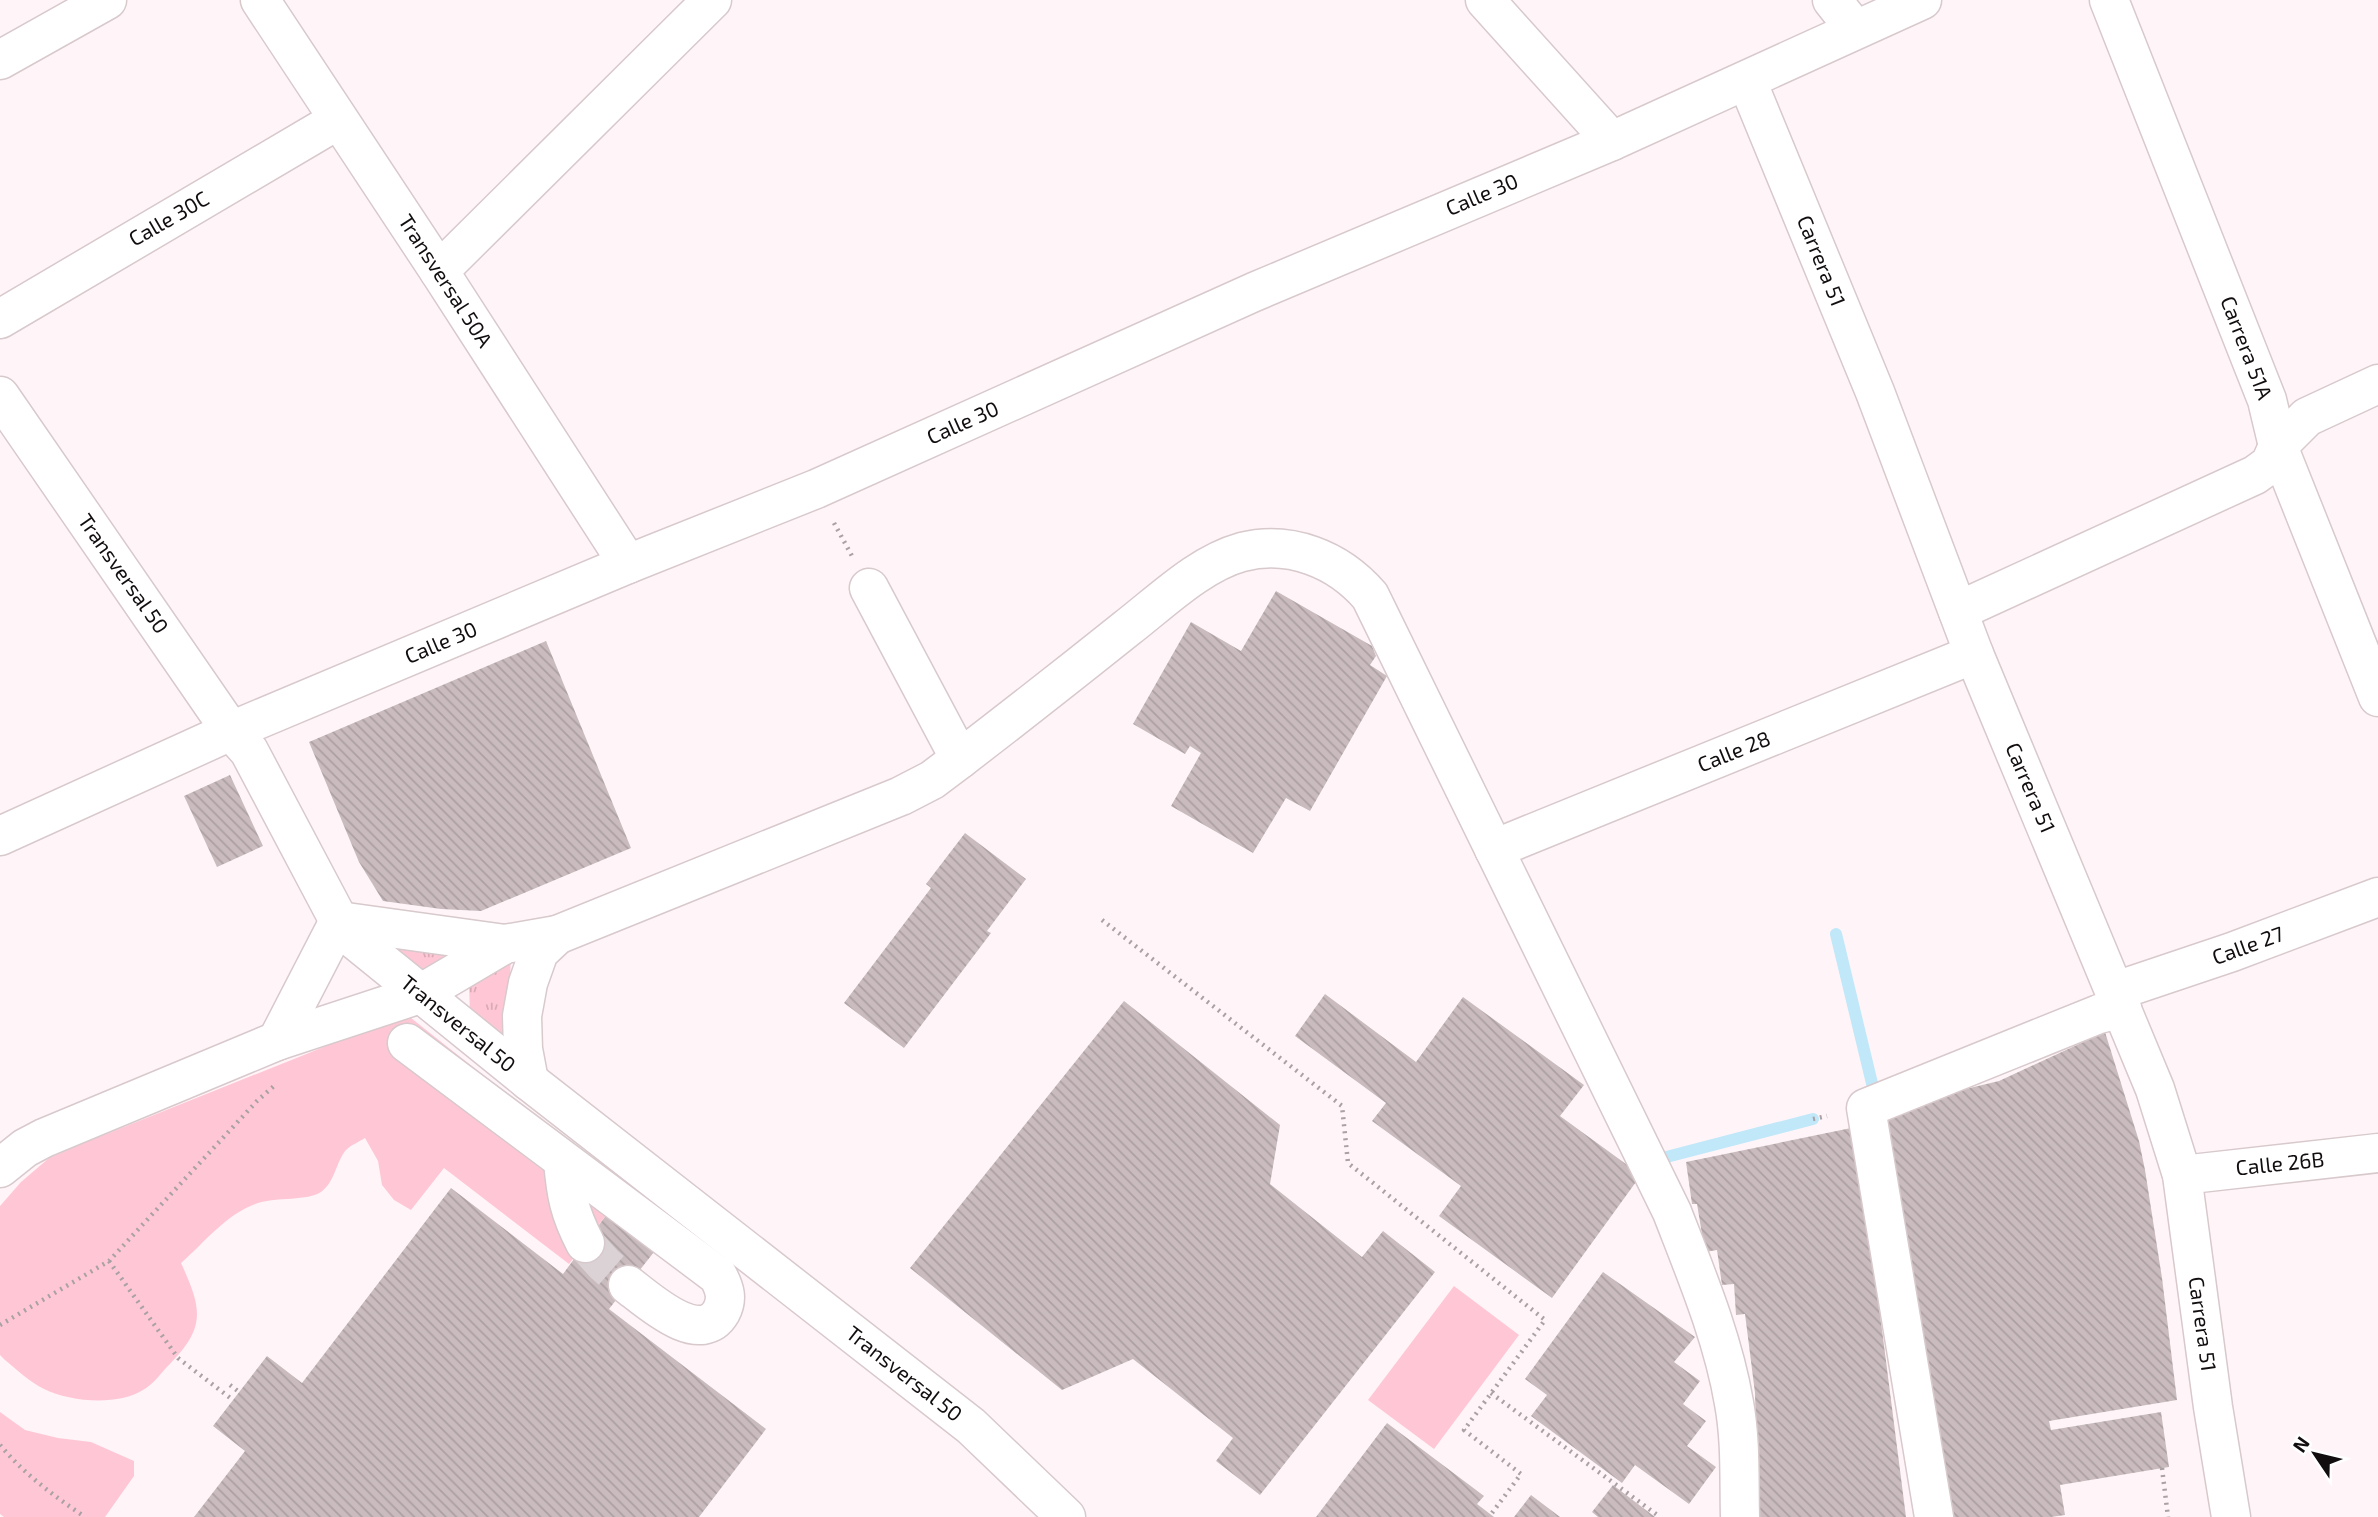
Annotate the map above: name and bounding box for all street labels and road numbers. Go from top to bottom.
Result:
street label: Calle 30 [1441,167,1521,220]
street label: Calle 30C [124,185,213,251]
street label: Transversal 50A [394,209,498,351]
street label: Carrera 51 [1793,211,1852,309]
street label: Carrera 51A [2216,292,2279,403]
street label: Calle 30 [922,395,1002,449]
street label: Transversal 50 [74,509,175,638]
street label: Calle 30 [400,615,480,668]
street label: Calle 28 [1693,725,1774,777]
street label: Carrera 51 [2001,739,2062,836]
street label: Calle 27 [2208,920,2287,969]
street label: Transversal 50 [397,969,521,1077]
street label: Calle 26B [2234,1145,2325,1180]
street label: Carrera 51 [2184,1275,2223,1373]
street label: Transversal 50 [842,1320,968,1426]

